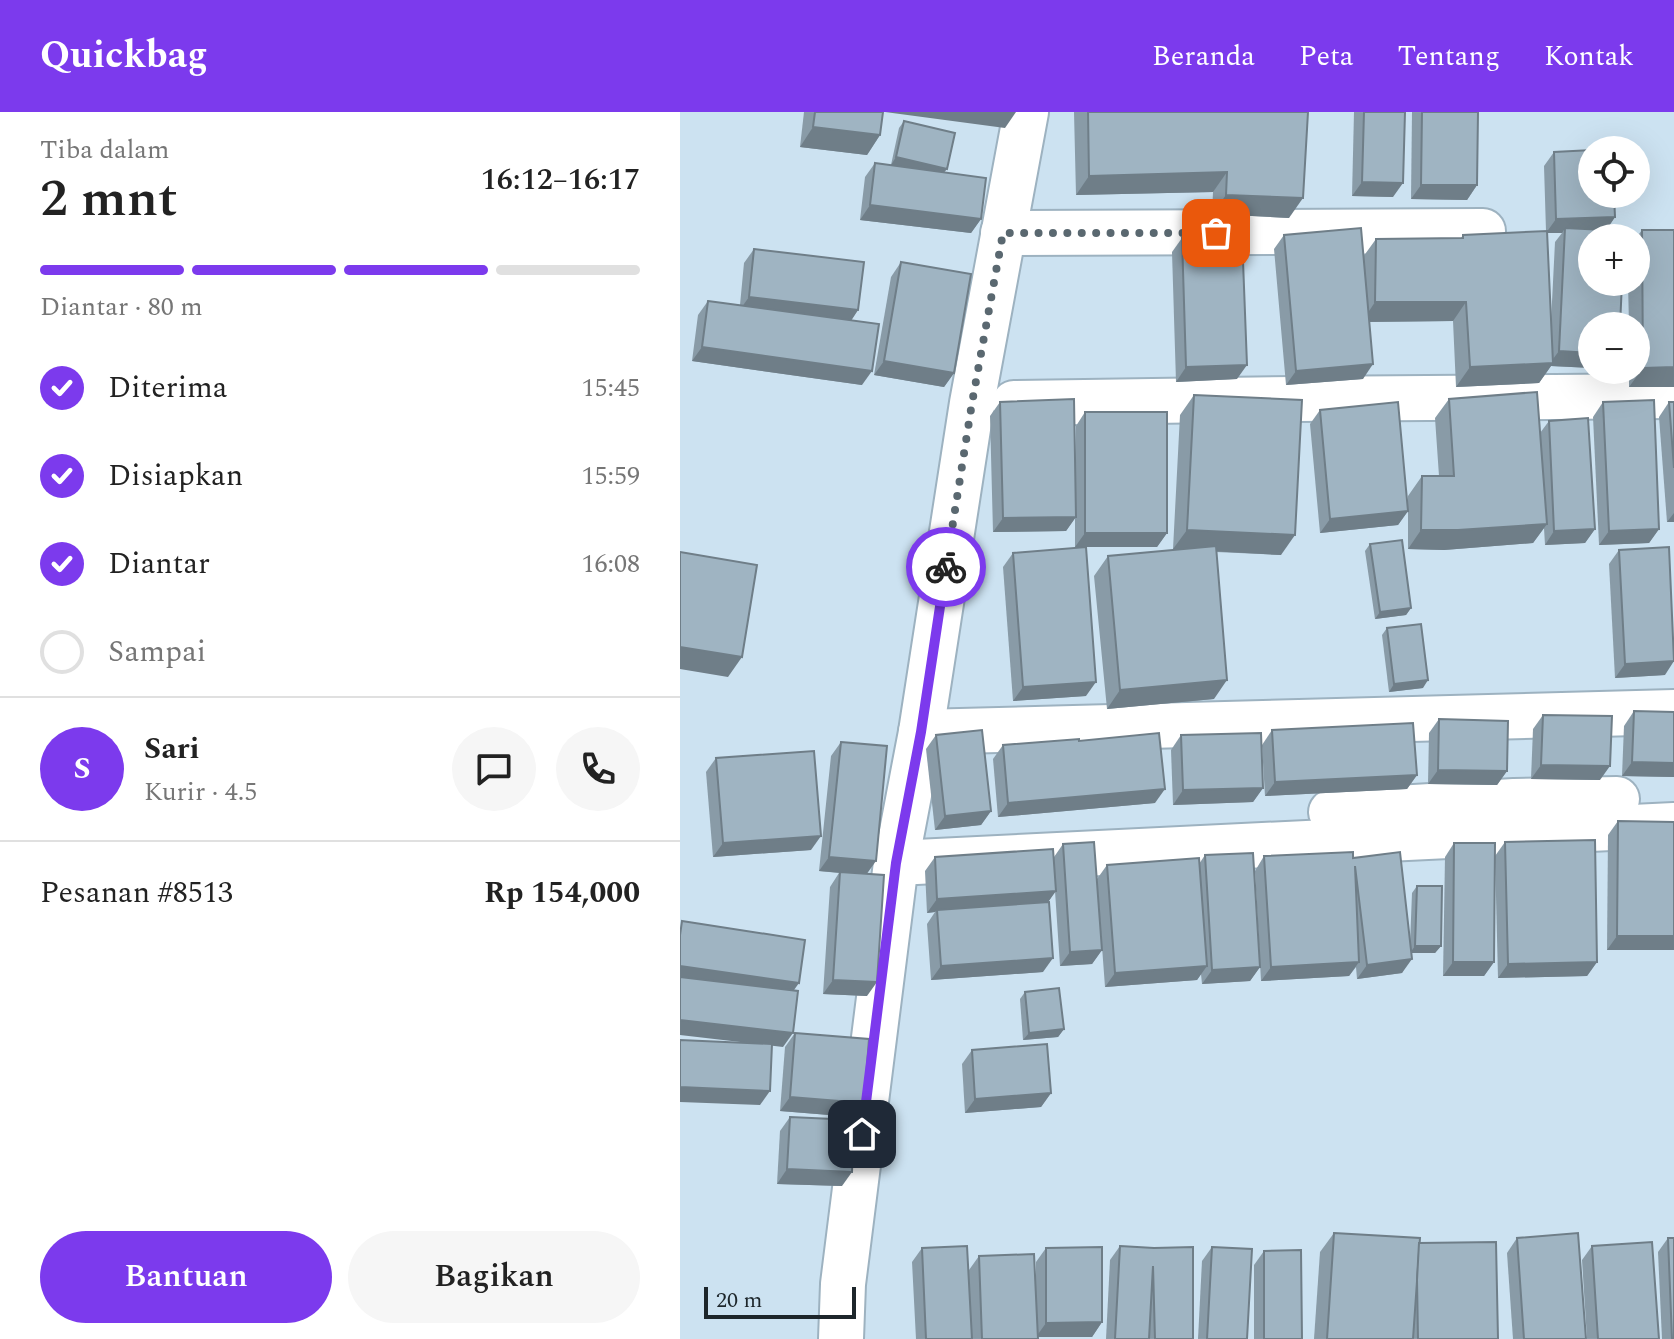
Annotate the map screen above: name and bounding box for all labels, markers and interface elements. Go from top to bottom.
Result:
text: Quickbag [40,27,208,85]
text: Beranda [1152,35,1255,78]
text: Peta [1299,35,1354,78]
text: Tentang [1398,35,1500,78]
text: Kontak [1544,35,1634,78]
text: Tiba dalam [40,130,169,170]
map controls [1578,136,1650,384]
button: locate [1578,136,1650,208]
text: 16:12–16:17 [481,157,640,203]
text: 2 mnt [40,160,178,239]
pin [1182,199,1250,267]
icon: bag [1194,211,1238,255]
button: + [1578,224,1650,296]
text: Diantar · 80 m [40,287,203,327]
button: − [1578,312,1650,384]
text: Diterima [108,365,227,411]
icon: check [40,366,84,410]
text: 15:45 [581,368,640,408]
text: Disiapkan [108,453,243,499]
icon: check [40,454,84,498]
text: 15:59 [581,456,640,496]
courier [906,527,986,607]
text: Diantar [108,541,210,587]
icon: check [40,542,84,586]
text: 16:08 [581,544,640,584]
icon: bike [924,545,968,589]
text: Sampai [108,629,206,675]
text: Sari [144,726,200,772]
button: chat [452,727,536,811]
button: phone [556,727,640,811]
text: S [73,746,91,792]
text: Kurir · 4.5 [144,772,257,812]
text: Pesanan #8513 [40,870,233,916]
text: Rp 154,000 [484,870,640,916]
pin [828,1100,896,1168]
icon: home [840,1112,884,1156]
button: Bantuan [40,1231,332,1323]
button: Bagikan [348,1231,640,1323]
scale bar [704,1283,856,1319]
text: 20 m [716,1284,762,1317]

